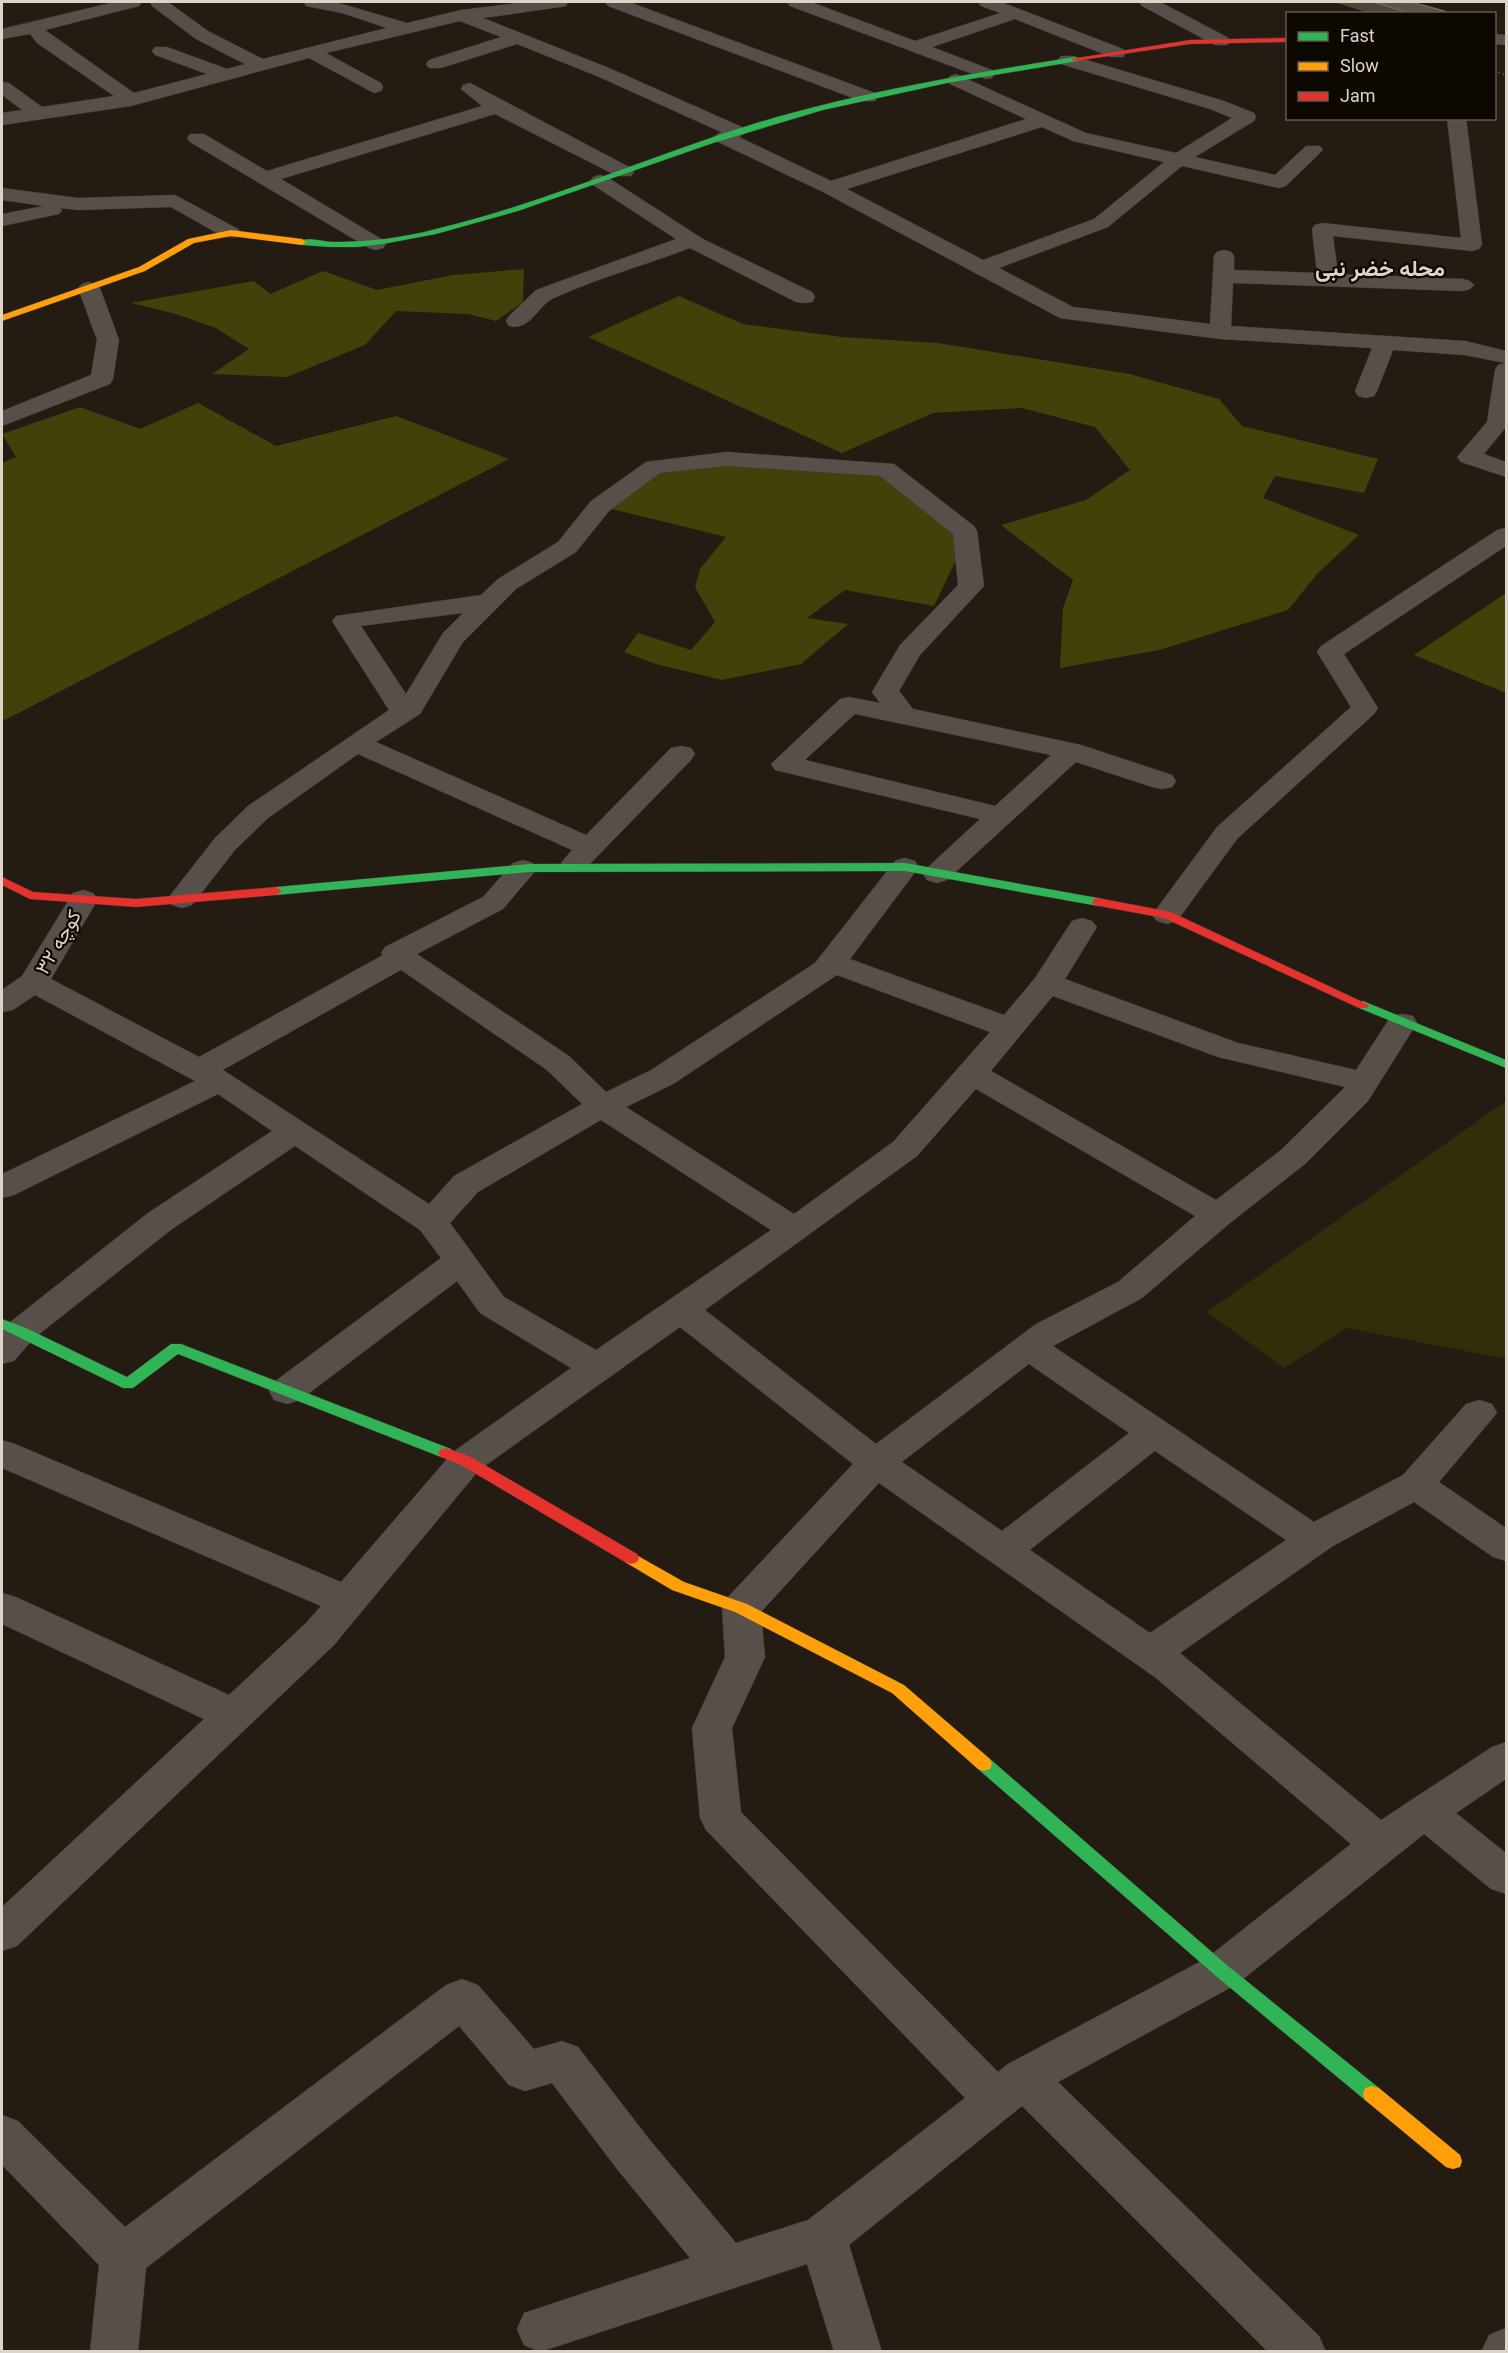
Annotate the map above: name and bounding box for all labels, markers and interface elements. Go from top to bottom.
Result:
legend [1286,12,1496,120]
text: Fast [1340,25,1375,46]
text: Slow [1340,55,1379,76]
text: Jam [1340,85,1376,106]
district label: محله خضر نبی [1315,256,1445,282]
street label: کوچه ۳۲ [30,906,88,979]

